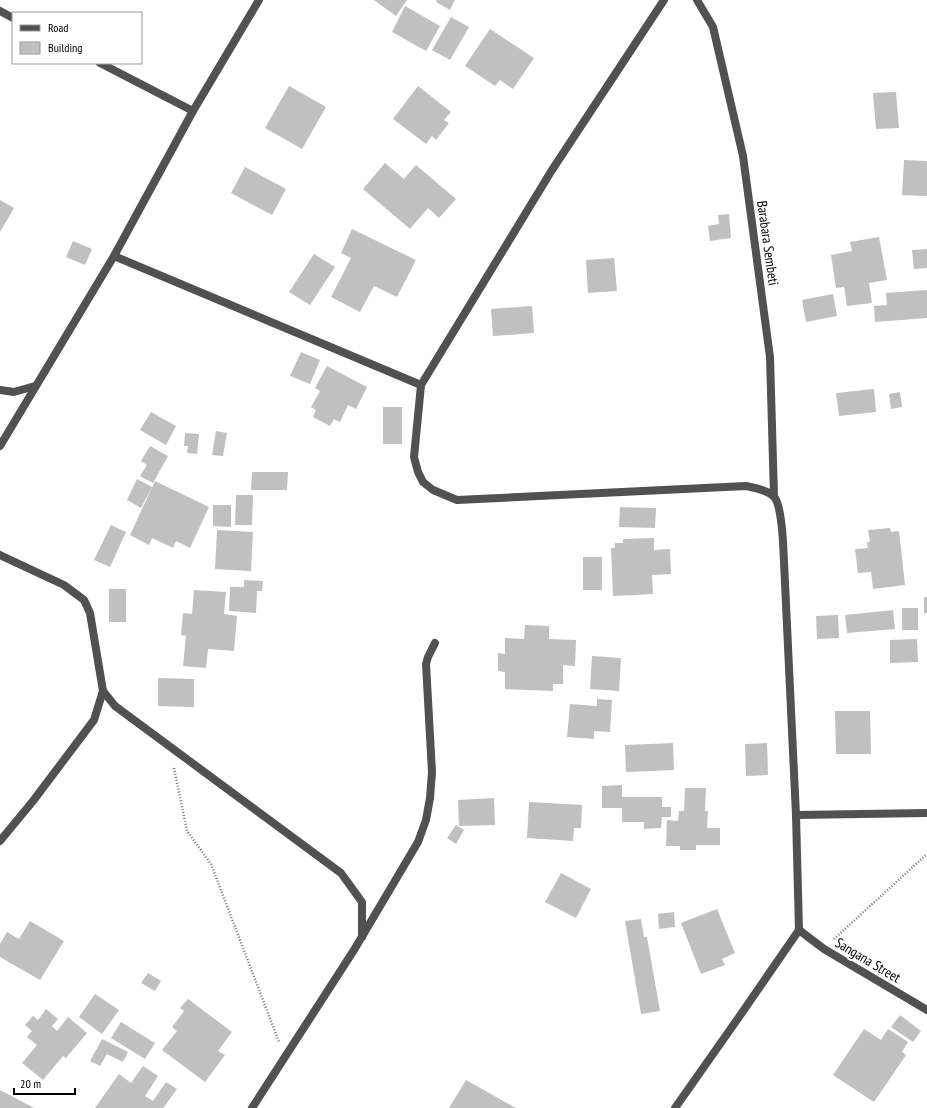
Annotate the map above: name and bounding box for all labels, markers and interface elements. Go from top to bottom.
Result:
legend [12,12,142,64]
text: Road [48,20,68,35]
text: Building [48,40,83,55]
street label: Barabara Sembeti [753,199,783,287]
street label: Sangana Street [832,933,904,987]
scale bar [14,1070,75,1096]
text: 20 m [20,1076,41,1091]

